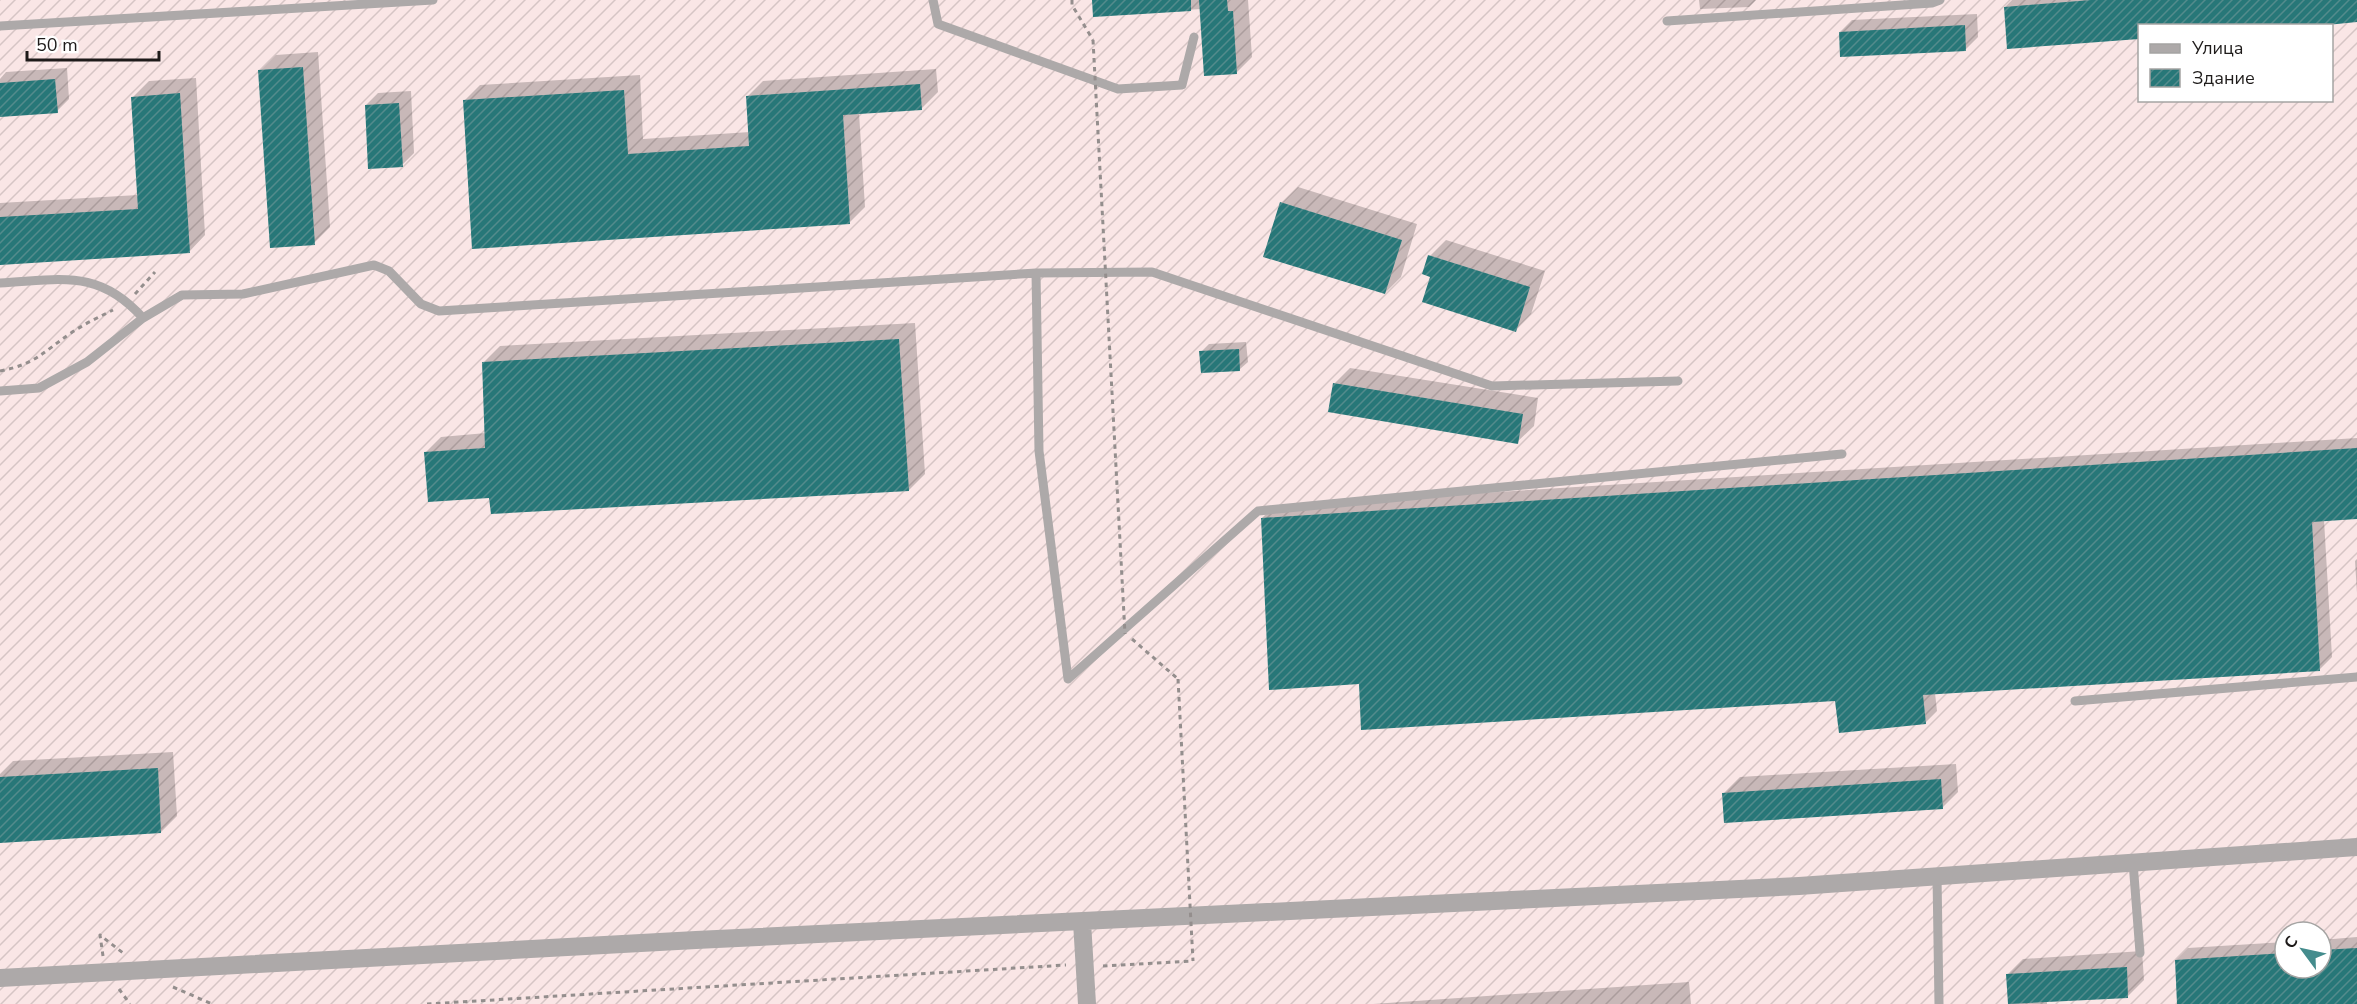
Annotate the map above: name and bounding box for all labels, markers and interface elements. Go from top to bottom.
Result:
scale bar [27,24,159,62]
legend [2138,24,2333,102]
text: 50 m [36,33,78,57]
text: Улица [2191,36,2243,60]
text: Здание [2192,66,2255,90]
north arrow [2273,920,2333,980]
text: С [2279,932,2304,953]

